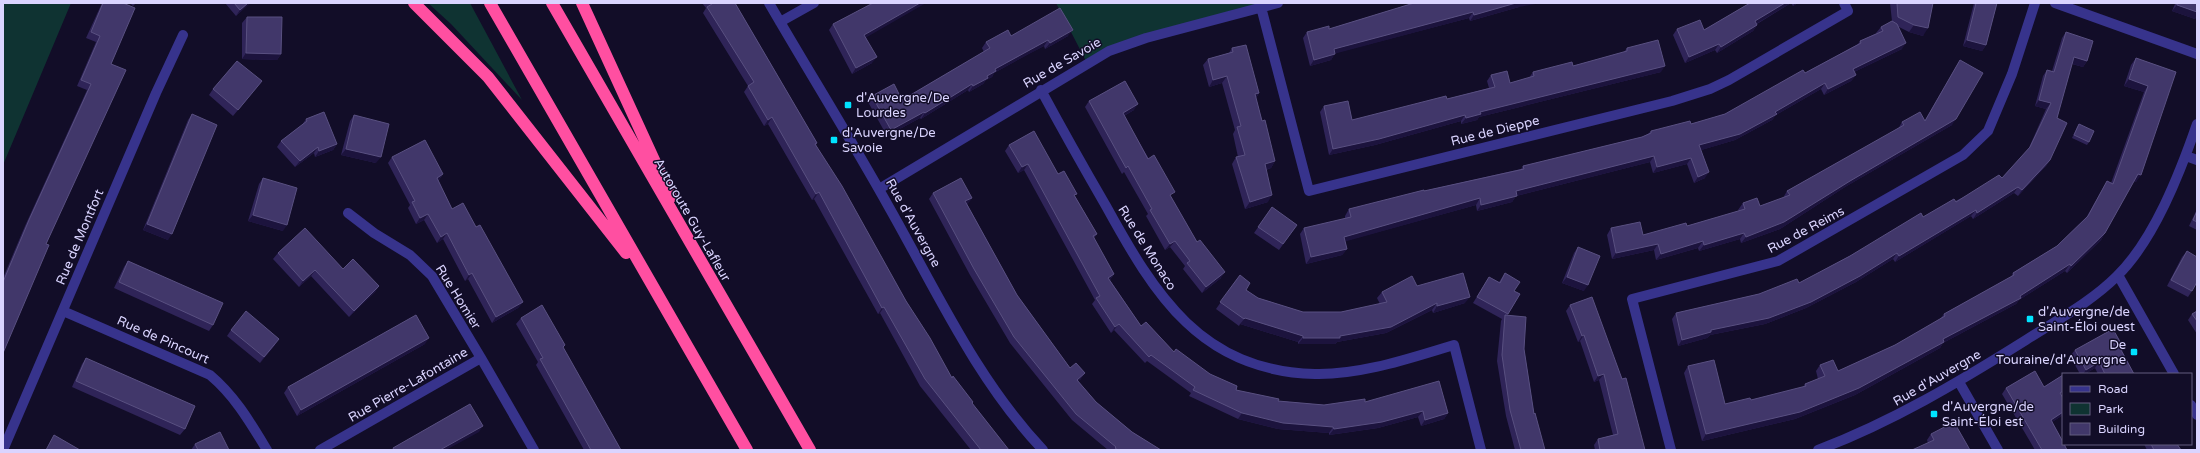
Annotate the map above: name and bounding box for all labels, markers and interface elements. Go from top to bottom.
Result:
street label: Rue de Savoie [1020,34,1104,92]
place label: d'Auvergne/De Lourdes [856,90,950,121]
marker: d'Auvergne/De Lourdes [843,100,853,110]
street label: Rue de Dieppe [1449,112,1541,150]
place label: d'Auvergne/De Savoie [842,125,936,156]
marker: d'Auvergne/De Savoie [829,135,839,145]
street label: Autoroute Guy-Lafleur [650,156,734,284]
street label: Rue d'Auvergne [882,176,944,270]
street label: Rue de Montfort [53,187,107,287]
street label: Rue de Monaco [1114,203,1180,294]
street label: Rue de Reims [1765,203,1847,257]
street label: Rue Homier [432,262,484,332]
place label: d'Auvergne/de Saint-Éloi ouest [2038,304,2135,335]
street label: Rue de Pincourt [114,313,212,368]
marker: d'Auvergne/de Saint-Éloi ouest [2025,314,2035,324]
place label: De Touraine/d'Auvergne [1996,337,2126,368]
street label: Rue Pierre-Lafontaine [345,344,471,426]
street label: Rue d'Auvergne [1890,346,1984,410]
marker: De Touraine/d'Auvergne [2129,347,2139,357]
legend [2062,373,2192,445]
text: Road [2098,382,2128,396]
place label: d'Auvergne/de Saint-Éloi est [1942,399,2034,430]
text: Park [2098,402,2124,416]
marker: d'Auvergne/de Saint-Éloi est [1929,409,1939,419]
text: Building [2098,422,2145,436]

